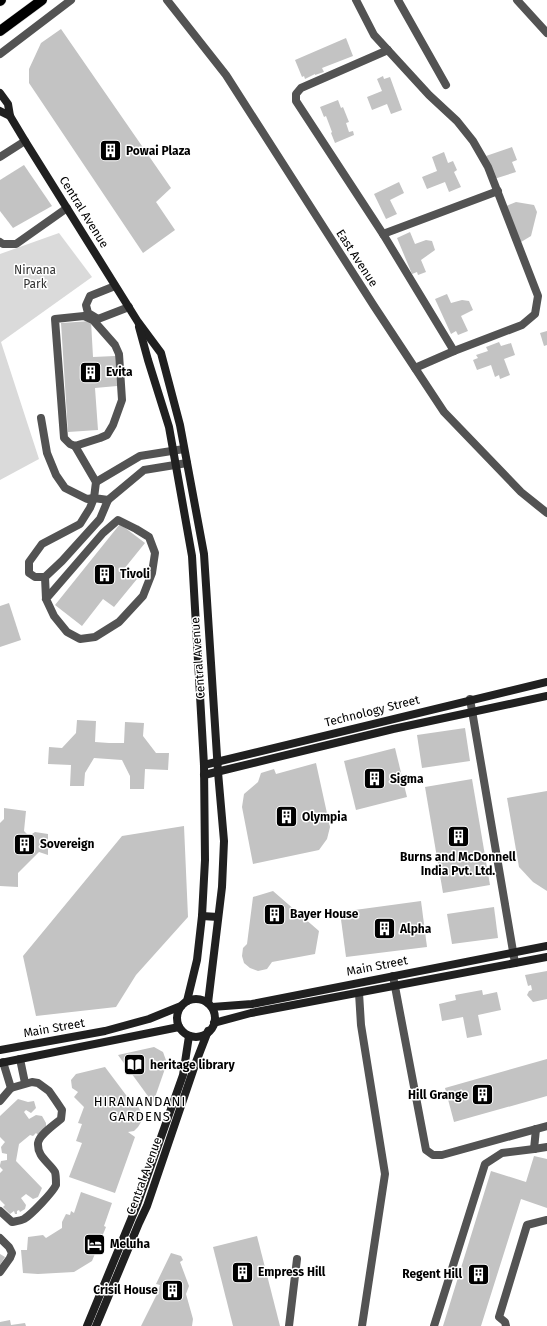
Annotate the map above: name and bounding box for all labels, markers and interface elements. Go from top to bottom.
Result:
building icon: Powai Plaza [97,138,123,164]
place label: Powai Plaza [126,144,191,158]
street label: Central Avenue [56,174,112,250]
street label: East Avenue [333,227,381,289]
park label: Nirvana Park [14,263,56,291]
building icon: Evita [77,359,103,385]
place label: Evita [106,365,133,379]
building icon: Tivoli [92,561,118,587]
place label: Tivoli [120,567,150,581]
street label: Central Avenue [188,617,208,699]
street label: Technology Street [323,692,422,730]
building icon: Sigma [362,766,388,792]
place label: Sigma [390,772,424,786]
building icon: Olympia [273,804,299,830]
place label: Olympia [302,810,348,824]
building icon: Burns and McDonnell India Pvt. Ltd. [445,823,471,849]
building icon: Sovereign [11,831,37,857]
place label: Sovereign [40,837,95,851]
place label: Burns and McDonnell India Pvt. Ltd. [400,850,516,878]
building icon: Bayer House [262,901,288,927]
place label: Bayer House [290,907,359,921]
building icon: Alpha [371,916,397,942]
place label: Alpha [399,922,432,936]
street label: Main Street [345,953,409,979]
street label: Main Street [22,1016,86,1040]
library icon: heritage library [121,1052,147,1078]
place label: heritage library [150,1058,235,1072]
building icon: Hill Grange [470,1082,496,1108]
place label: Hill Grange [408,1088,468,1102]
district label: HIRANANDANI GARDENS [94,1094,186,1124]
street label: Central Avenue [123,1135,165,1217]
hotel icon: Meluha [81,1231,107,1257]
place label: Meluha [110,1237,150,1251]
building icon: Empress Hill [230,1259,256,1285]
building icon: Regent Hill [465,1261,491,1287]
place label: Empress Hill [258,1265,326,1279]
place label: Regent Hill [402,1267,462,1281]
building icon: Crisil House [160,1277,186,1303]
place label: Crisil House [93,1283,158,1297]

